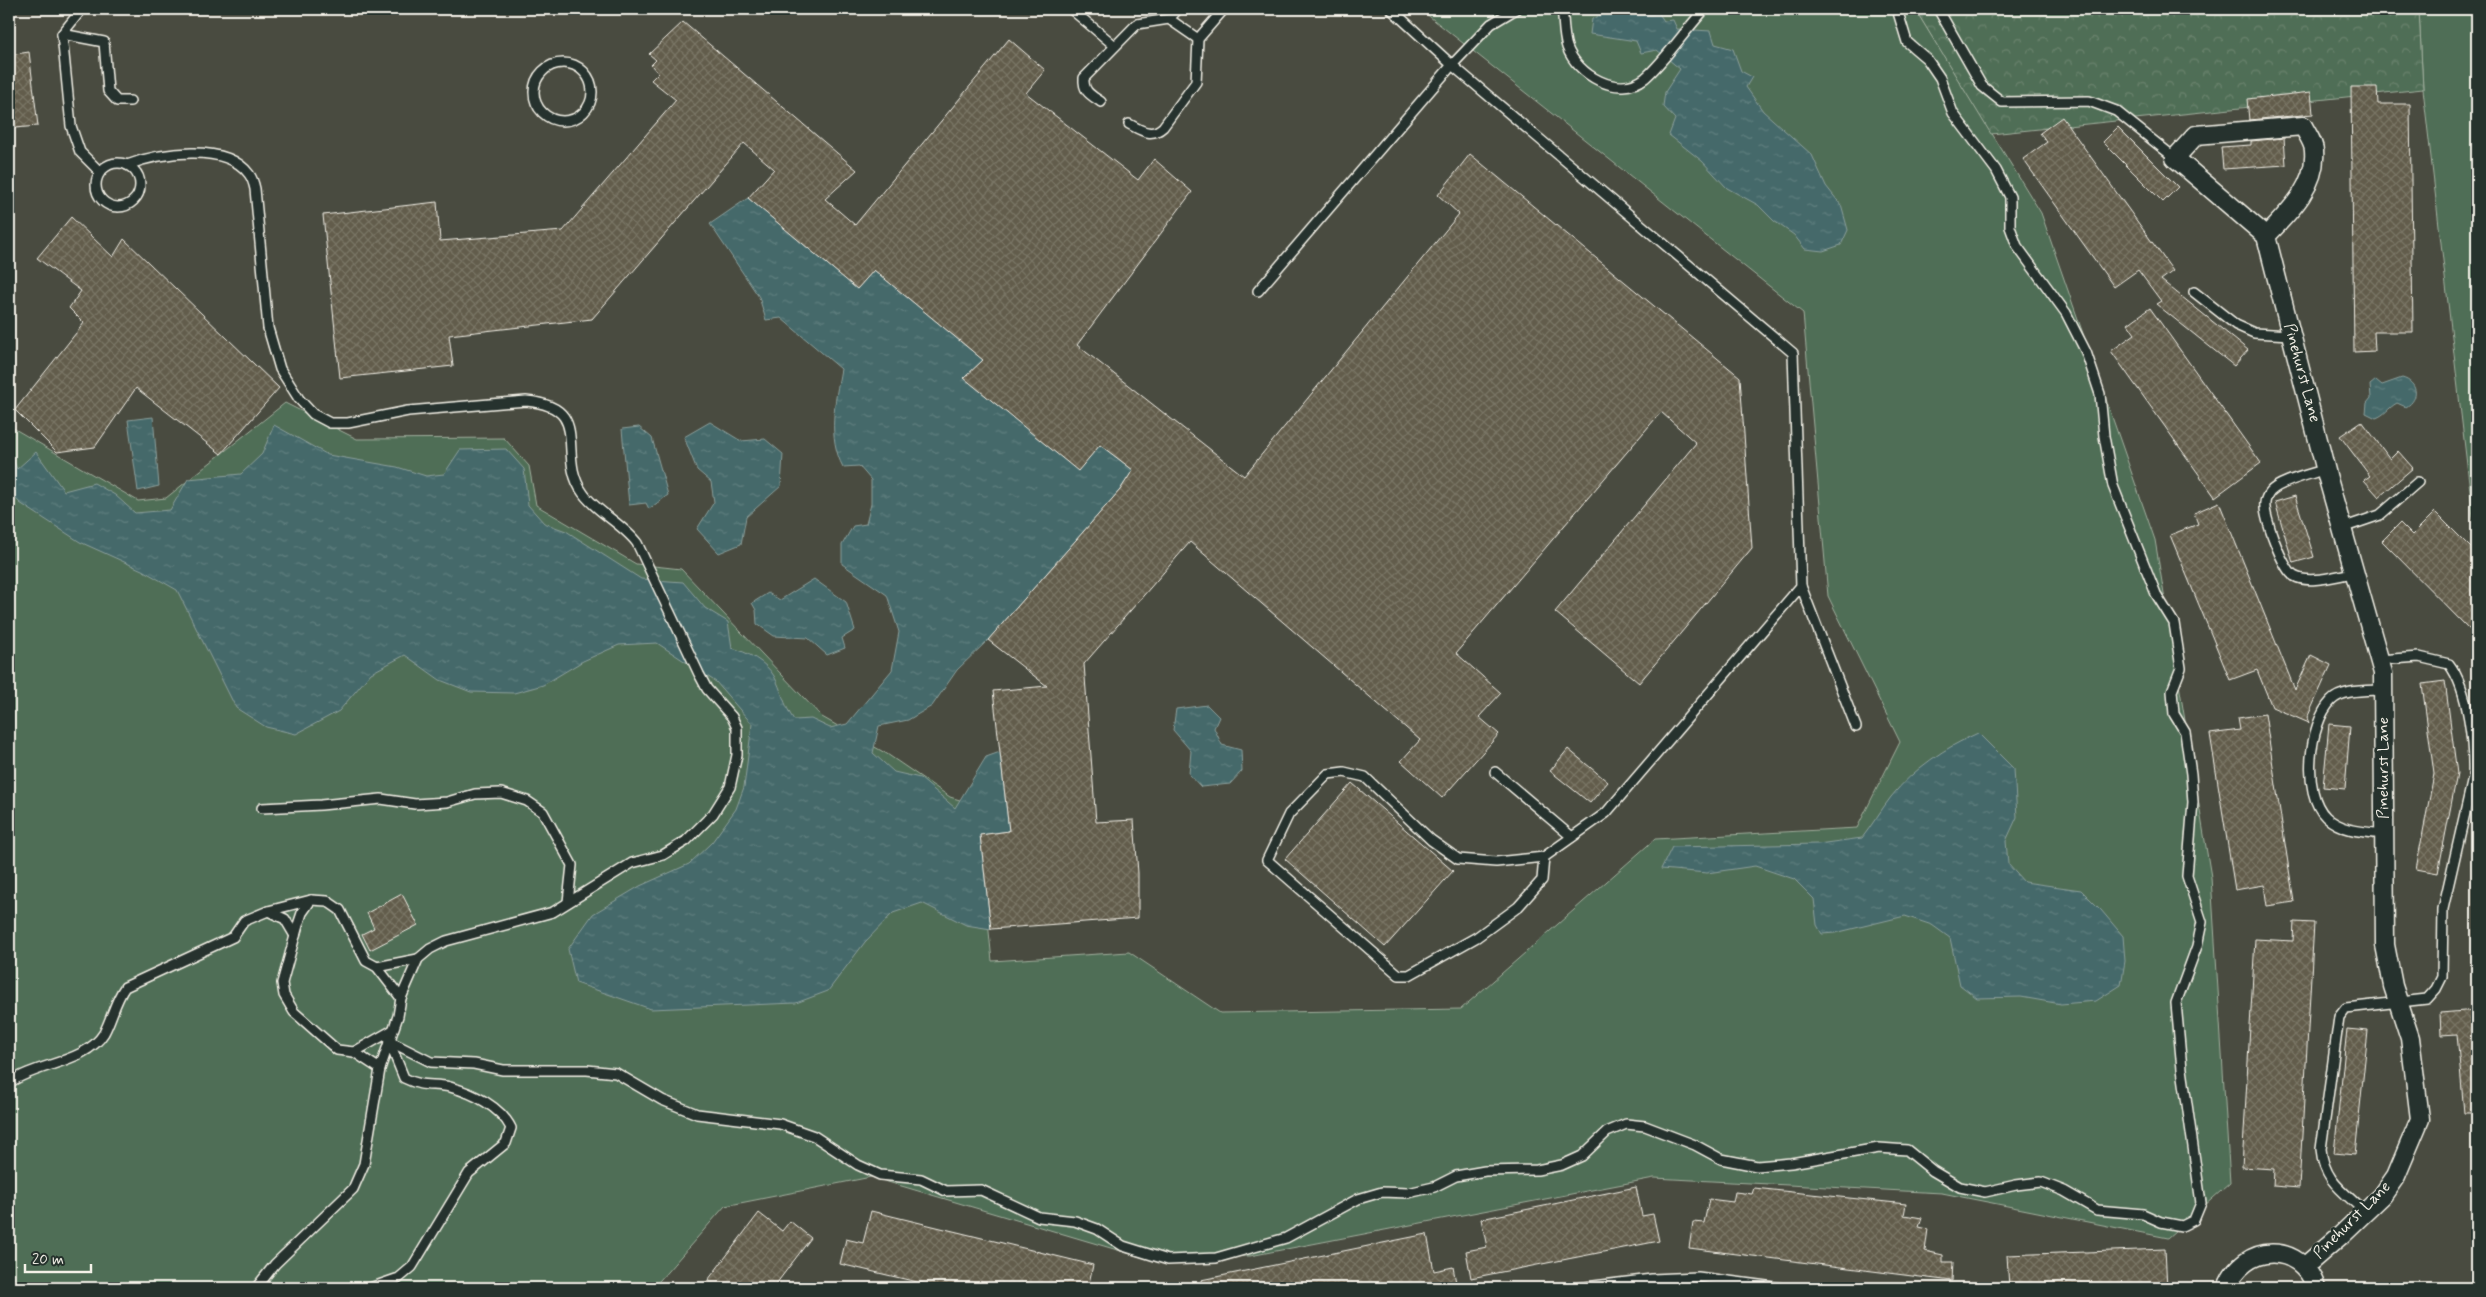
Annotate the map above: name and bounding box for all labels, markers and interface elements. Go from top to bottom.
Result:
street label: Pinehurst Lane [2279,321,2325,425]
street label: Pinehurst Lane [2373,717,2394,819]
street label: Pinehurst Lane [2309,1177,2395,1263]
scale bar [25,1242,91,1274]
text: 20 m [32,1250,64,1270]

